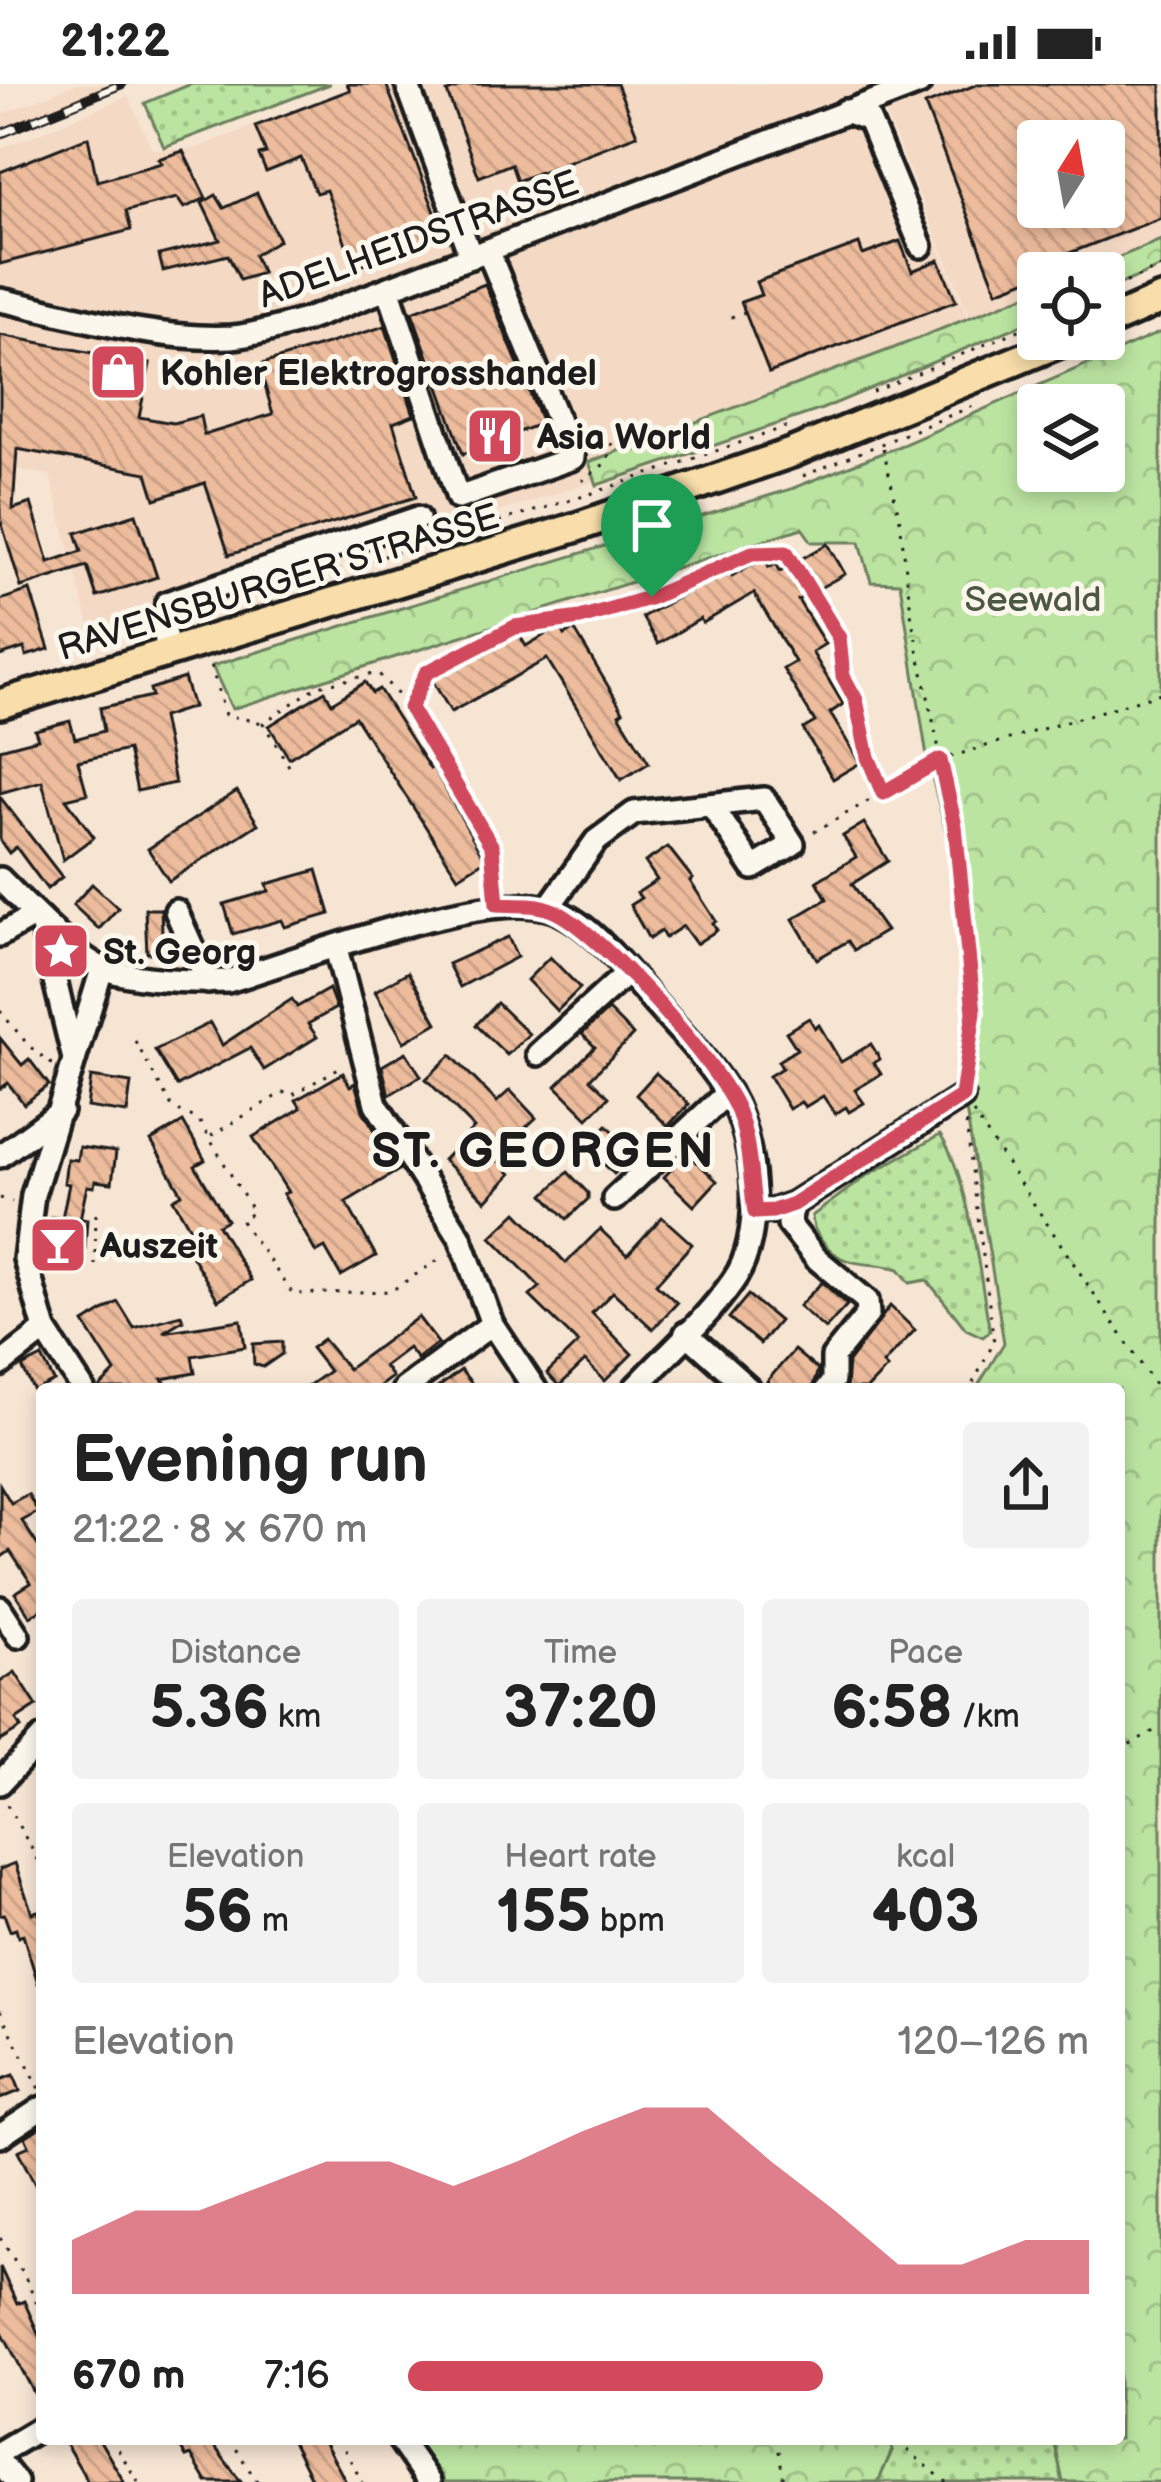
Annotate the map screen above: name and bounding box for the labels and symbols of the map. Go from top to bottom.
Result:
north arrow [1017,120,1125,228]
street label: ADELHEIDSTRASSE [253,162,585,318]
shop icon: Kohler Elektrogrosshandel [87,341,149,403]
place label: Kohler Elektrogrosshandel [160,353,597,396]
restaurant icon: Asia World [464,405,526,467]
place label: Asia World [536,417,711,460]
pin [601,474,703,597]
street label: RAVENSBURGER STRASSE [53,496,504,671]
park label: Seewald [964,579,1102,622]
place icon: St. Georg [30,920,92,982]
place label: St. Georg [103,932,256,975]
district label: ST. GEORGEN [371,1124,717,1181]
bar icon: Auszeit [27,1214,89,1276]
place label: Auszeit [99,1226,218,1269]

